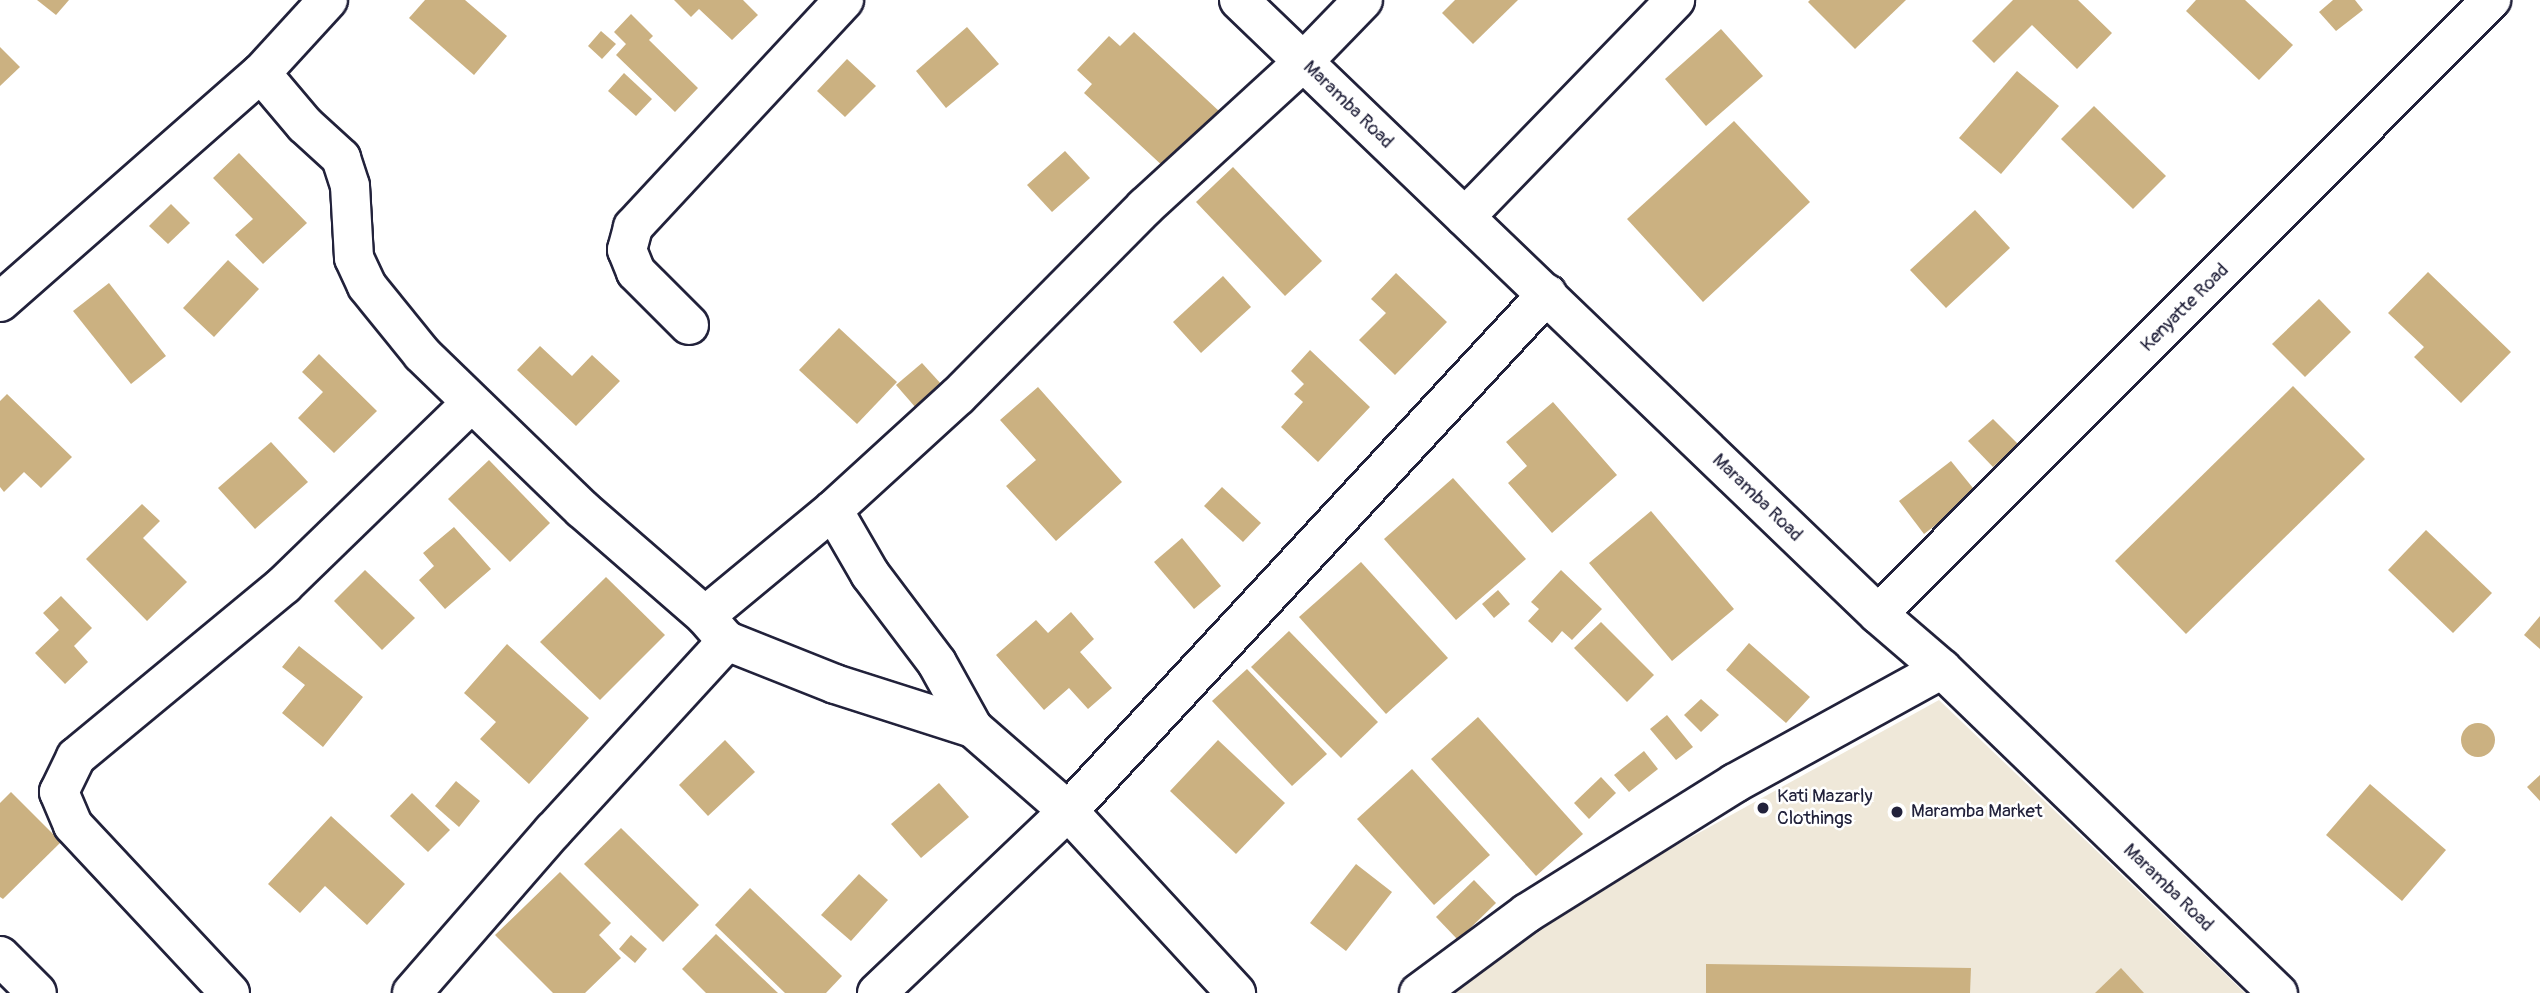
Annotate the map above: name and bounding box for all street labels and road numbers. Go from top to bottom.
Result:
street label: Maramba Road [1298,56,1398,154]
street label: Kenyatte Road [2136,259,2234,357]
street label: Maramba Road [1707,449,1807,547]
street label: Maramba Road [2118,839,2218,937]

